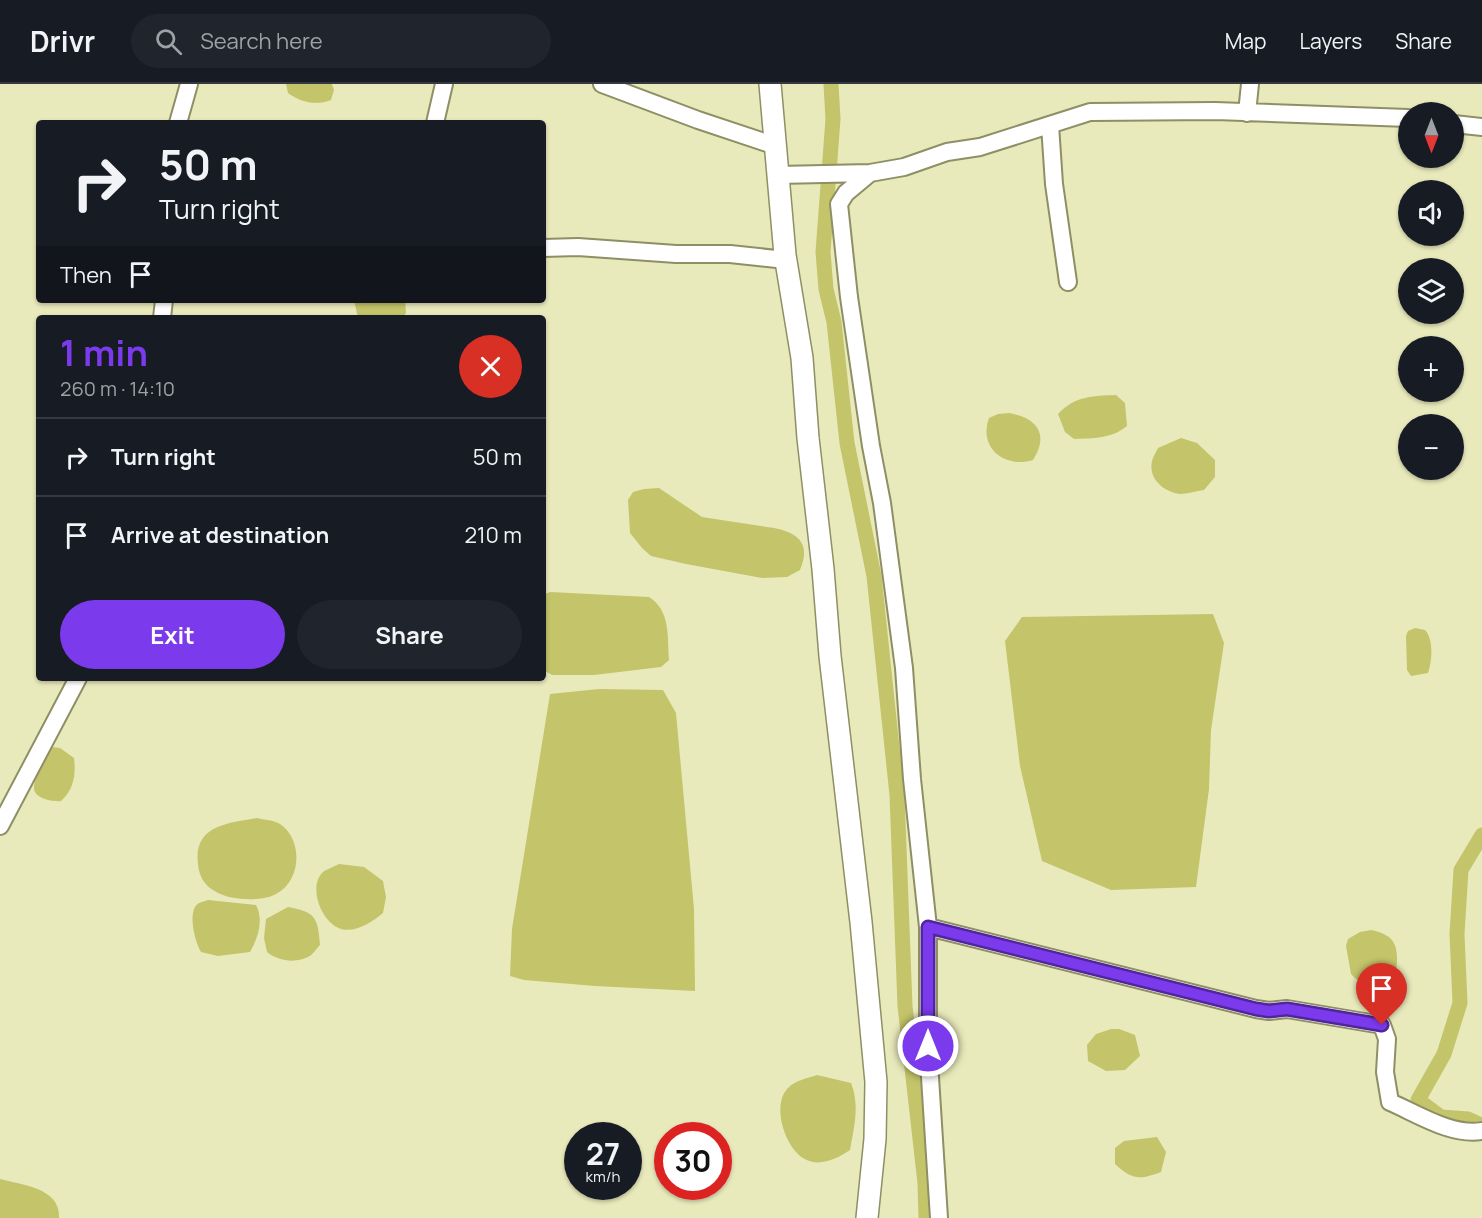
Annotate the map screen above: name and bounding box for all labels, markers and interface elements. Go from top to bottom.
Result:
search box [131,14,551,68]
text: Drivr [30,22,95,60]
icon: search [152,25,185,58]
text: Search here [200,26,323,56]
text: Map [1225,27,1266,55]
text: Layers [1299,27,1362,55]
text: Share [1395,27,1452,55]
north arrow [1398,102,1464,168]
map controls [1398,102,1464,480]
text: 50 m [159,135,257,193]
icon: right [60,144,138,222]
button: sound [1398,180,1464,246]
text: Turn right [159,190,280,227]
icon: arrive [124,258,157,291]
button: layers [1398,258,1464,324]
text: Then [60,260,112,290]
text: 1 min [60,328,148,377]
button: close [459,335,522,398]
button: + [1398,336,1464,402]
text: 260 m · 14:10 [60,375,175,402]
button: − [1398,414,1464,480]
icon: right [60,441,93,474]
text: Turn right [111,442,216,472]
text: 50 m [473,442,522,472]
icon: arrive [60,519,93,552]
text: Arrive at destination [111,520,329,550]
text: 210 m [464,520,522,550]
button: Exit [60,600,285,669]
button: Share [297,600,522,669]
pin [1356,963,1407,1025]
icon: arrive [1365,972,1398,1005]
position arrow [896,1014,960,1078]
speed limit sign: 30 [654,1122,732,1200]
text: 27 [586,1133,620,1174]
text: km/h [586,1166,620,1187]

